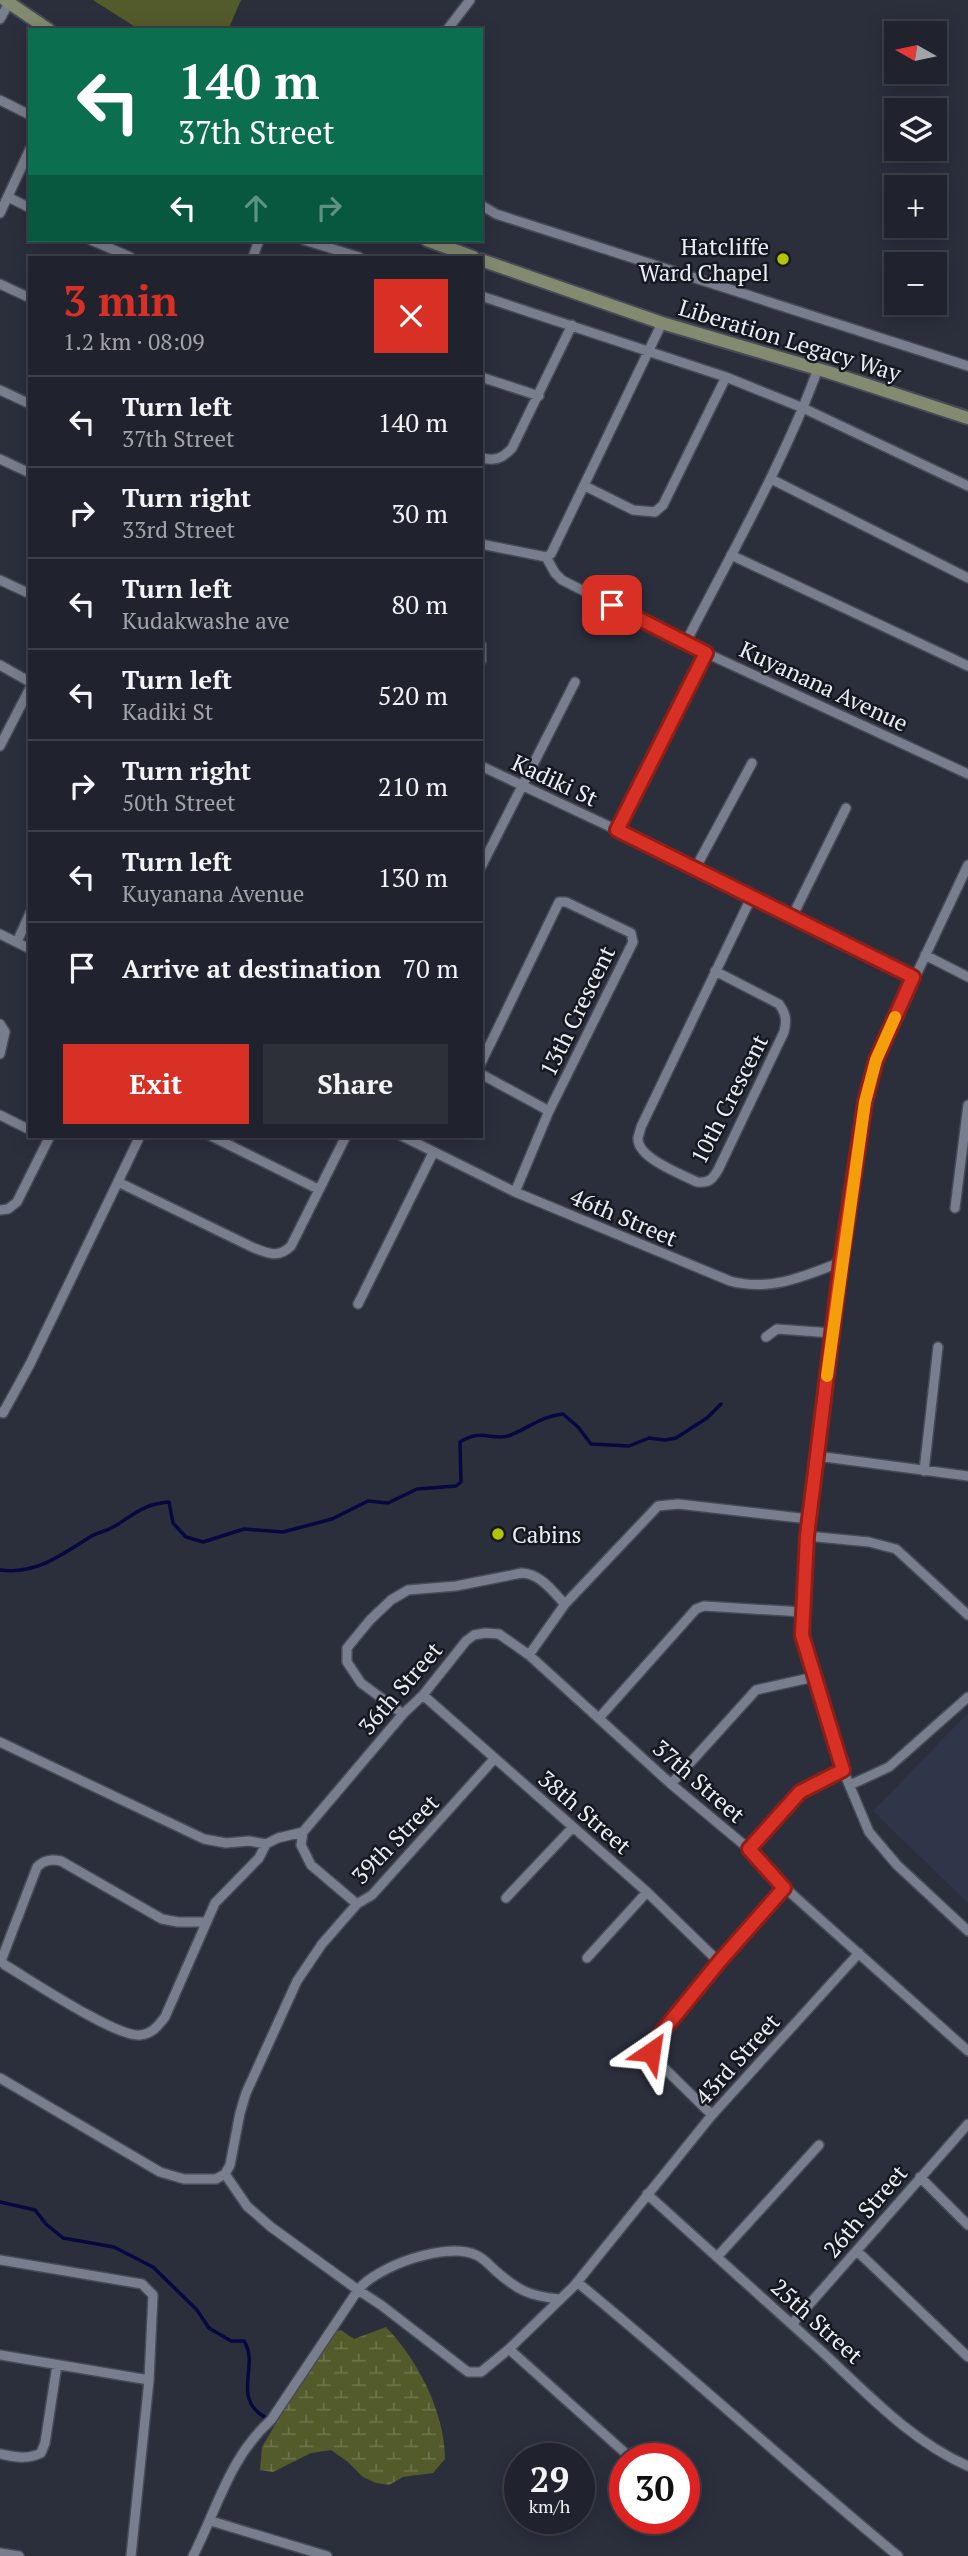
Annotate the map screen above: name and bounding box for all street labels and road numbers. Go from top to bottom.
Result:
street label: Liberation Legacy Way [675,291,905,389]
street label: Kuyanana Avenue [735,633,913,739]
street label: Kadiki St [507,747,603,814]
street label: 13th Crescent [532,940,622,1081]
street label: 10th Crescent [683,1029,775,1169]
street label: 46th Street [566,1181,683,1254]
street label: 36th Street [351,1635,449,1741]
street label: 37th Street [646,1732,752,1830]
street label: 38th Street [532,1763,638,1861]
street label: 39th Street [344,1787,446,1891]
street label: 43rd Street [688,2006,787,2111]
street label: 26th Street [816,2158,914,2264]
street label: 25th Street [764,2272,870,2371]

